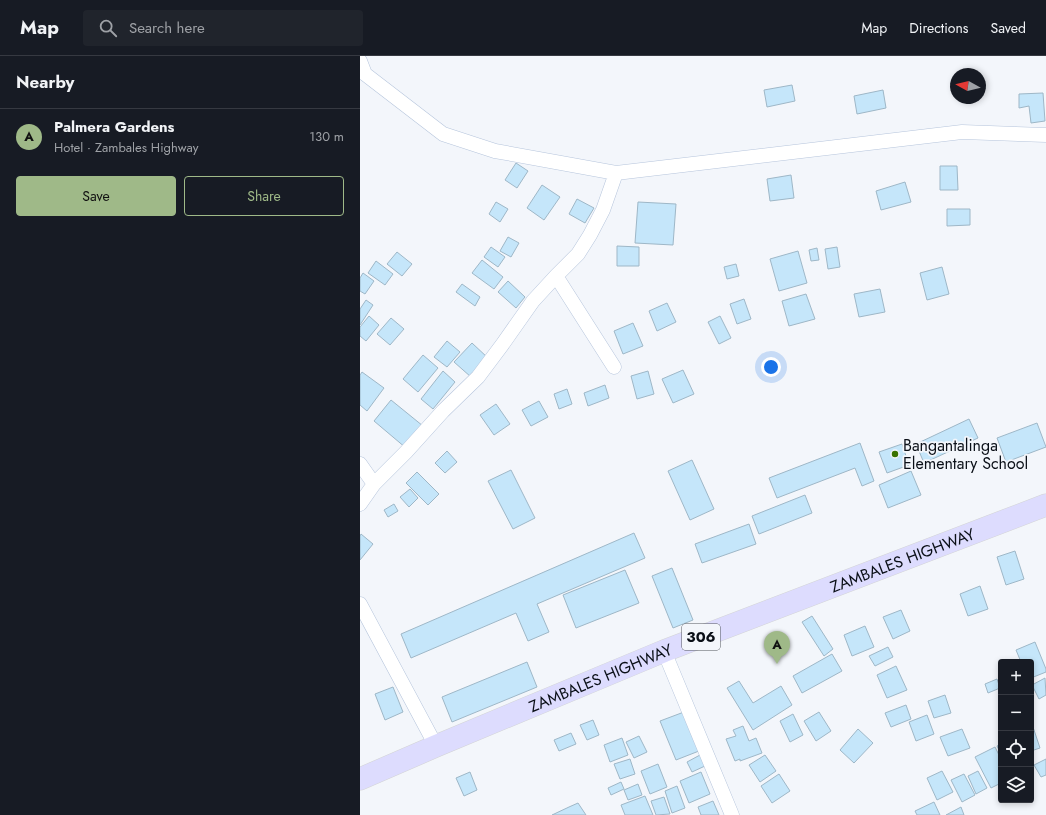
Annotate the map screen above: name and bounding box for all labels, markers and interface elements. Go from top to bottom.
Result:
search box [83,10,363,46]
text: Map [20,14,59,41]
icon: search [97,17,119,39]
text: Search here [129,17,205,39]
text: Map [861,18,887,38]
text: Directions [909,18,969,38]
text: Saved [991,18,1026,38]
north arrow [950,68,986,104]
text: Nearby [16,70,74,94]
text: Palmera Gardens [54,116,174,138]
text: A [24,127,34,146]
text: 130 m [309,127,344,146]
text: Hotel · Zambales Highway [54,138,198,157]
button: Save [16,176,176,216]
button: Share [184,176,344,216]
your location [761,357,781,377]
place label: Bangantalinga Elementary School [903,434,1028,475]
marker: Bangantalinga Elementary School [890,449,900,459]
street label: ZAMBALES HIGHWAY [827,522,978,598]
road number: 306 [682,624,720,650]
pin: A [764,631,790,664]
street label: ZAMBALES HIGHWAY [525,638,675,718]
map controls [998,659,1034,803]
button: + [998,659,1034,695]
button: − [998,695,1034,731]
button: locate [998,731,1034,767]
button: layers [998,767,1034,803]

